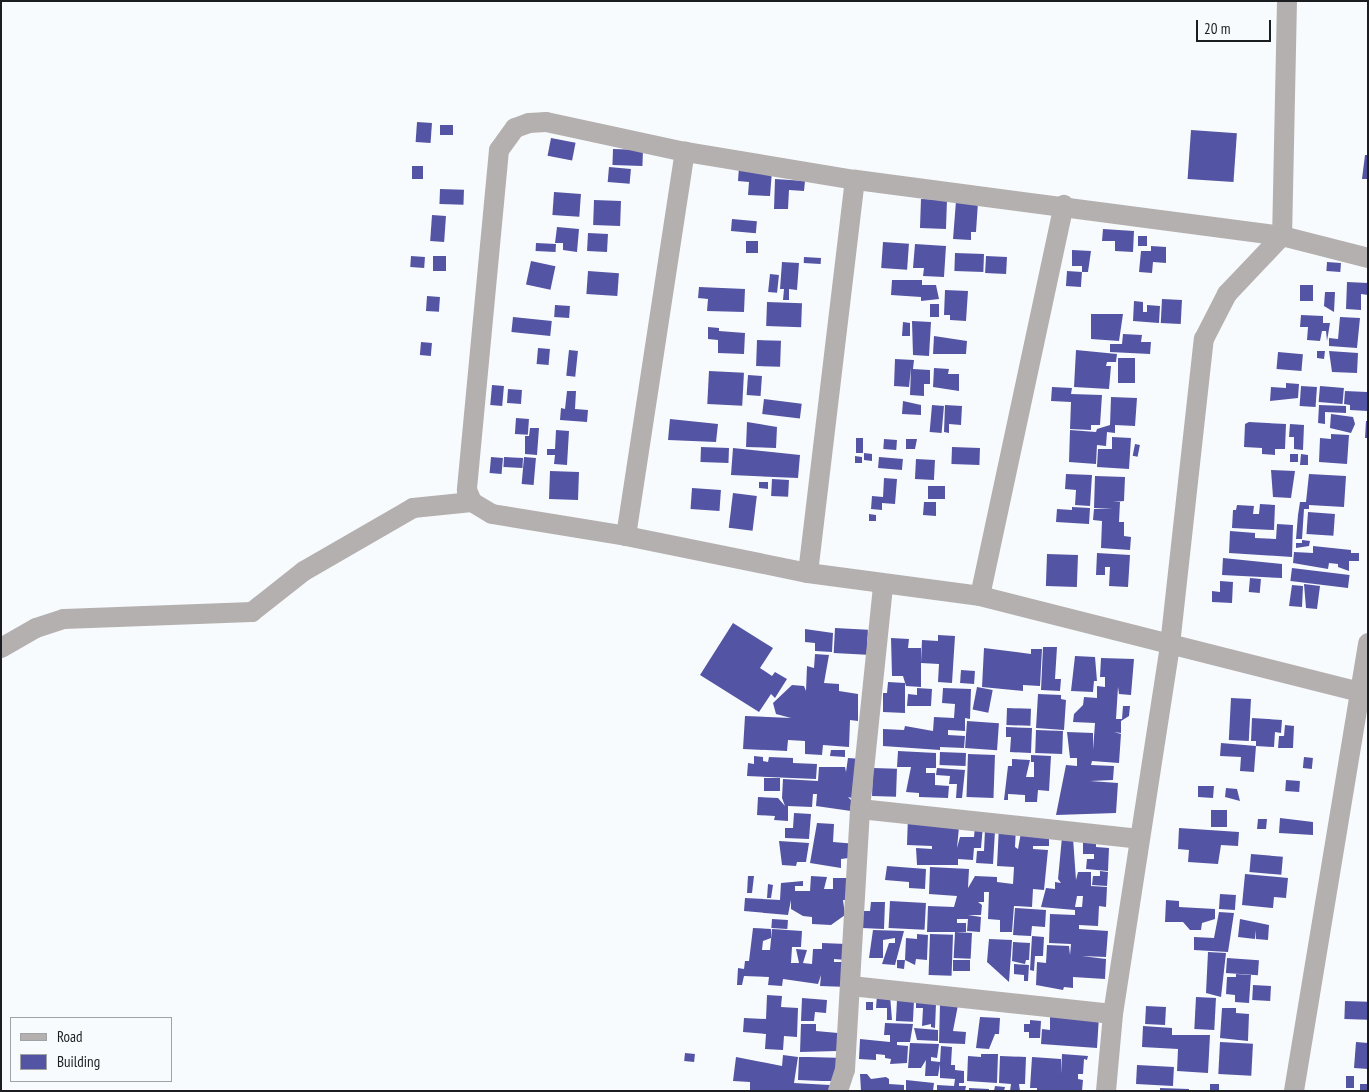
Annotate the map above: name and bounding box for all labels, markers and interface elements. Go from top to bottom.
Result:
scale bar [1199,10,1274,42]
text: 20 m [1204,19,1230,38]
legend [10,1017,172,1082]
text: Road [57,1027,83,1046]
text: Building [57,1052,100,1071]

